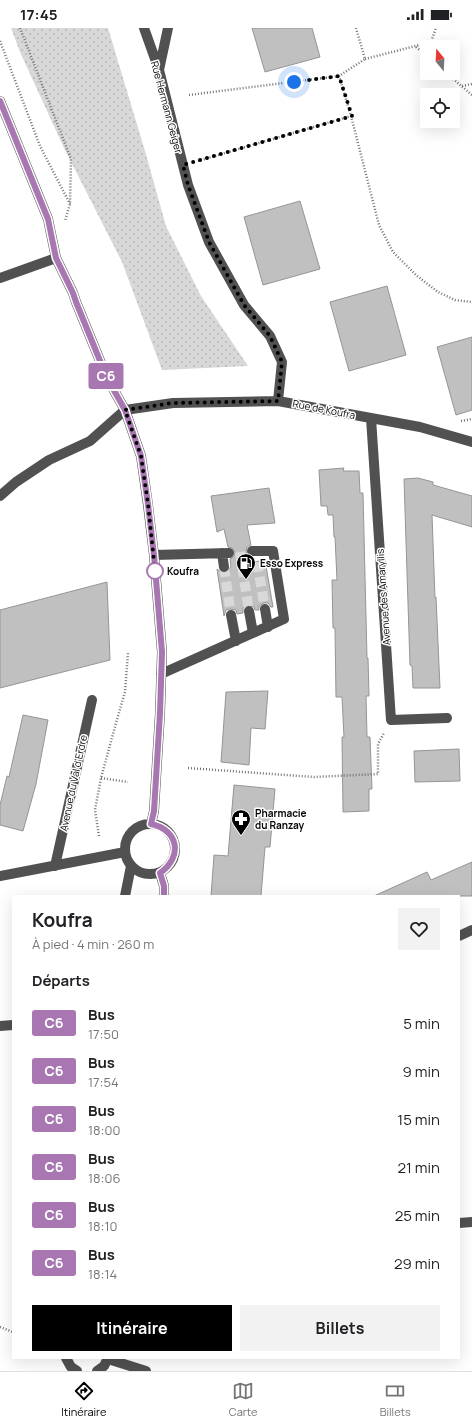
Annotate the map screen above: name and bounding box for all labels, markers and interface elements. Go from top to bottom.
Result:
text: 17:45 [20,4,58,25]
north arrow [420,40,460,80]
map controls [420,40,460,128]
street label: Rue Hermann Geiger [148,59,186,155]
your location [284,72,304,92]
button: locate [420,88,460,128]
line badge: C6 [88,363,124,389]
text: C6 [96,366,116,385]
street label: Rue de Koufra [291,396,357,422]
street label: Avenue des Amaryllis [373,548,393,646]
fuel station icon: Esso Express [235,552,257,580]
place label: Esso Express [260,556,324,570]
marker: Koufra [146,562,164,580]
place label: Koufra [167,564,199,578]
street label: Avenue du Val d'Erdre [56,733,90,832]
place label: Pharmacie du Ranzay [255,806,307,832]
pharmacy icon: Pharmacie du Ranzay [230,808,252,836]
text: Koufra [32,907,93,933]
button: heart [398,908,440,950]
text: À pied · 4 min · 260 m [32,935,154,953]
text: Départs [32,970,90,991]
text: Bus [88,1004,115,1025]
text: C6 [44,1013,64,1032]
text: 5 min [403,1013,440,1034]
text: 17:50 [88,1025,119,1043]
text: Bus [88,1052,115,1073]
text: C6 [44,1061,64,1080]
text: 9 min [403,1061,440,1082]
text: 17:54 [88,1073,119,1091]
text: Bus [88,1100,115,1121]
text: C6 [44,1109,64,1128]
text: 15 min [397,1109,440,1130]
text: 18:00 [88,1121,120,1139]
text: Bus [88,1148,115,1169]
text: C6 [44,1157,64,1176]
text: 21 min [397,1157,440,1178]
text: 18:06 [88,1169,121,1187]
text: Bus [88,1196,115,1217]
text: C6 [44,1205,64,1224]
text: 25 min [395,1205,440,1226]
text: 18:10 [88,1217,118,1235]
text: Bus [88,1244,115,1265]
text: C6 [44,1253,64,1272]
text: 29 min [394,1253,440,1274]
text: 18:14 [88,1265,117,1283]
button: Itinéraire [32,1305,232,1351]
button: Billets [240,1305,440,1351]
tab: Itinéraire [61,1380,106,1419]
tab: Carte [229,1380,257,1419]
tab: Billets [380,1380,411,1419]

